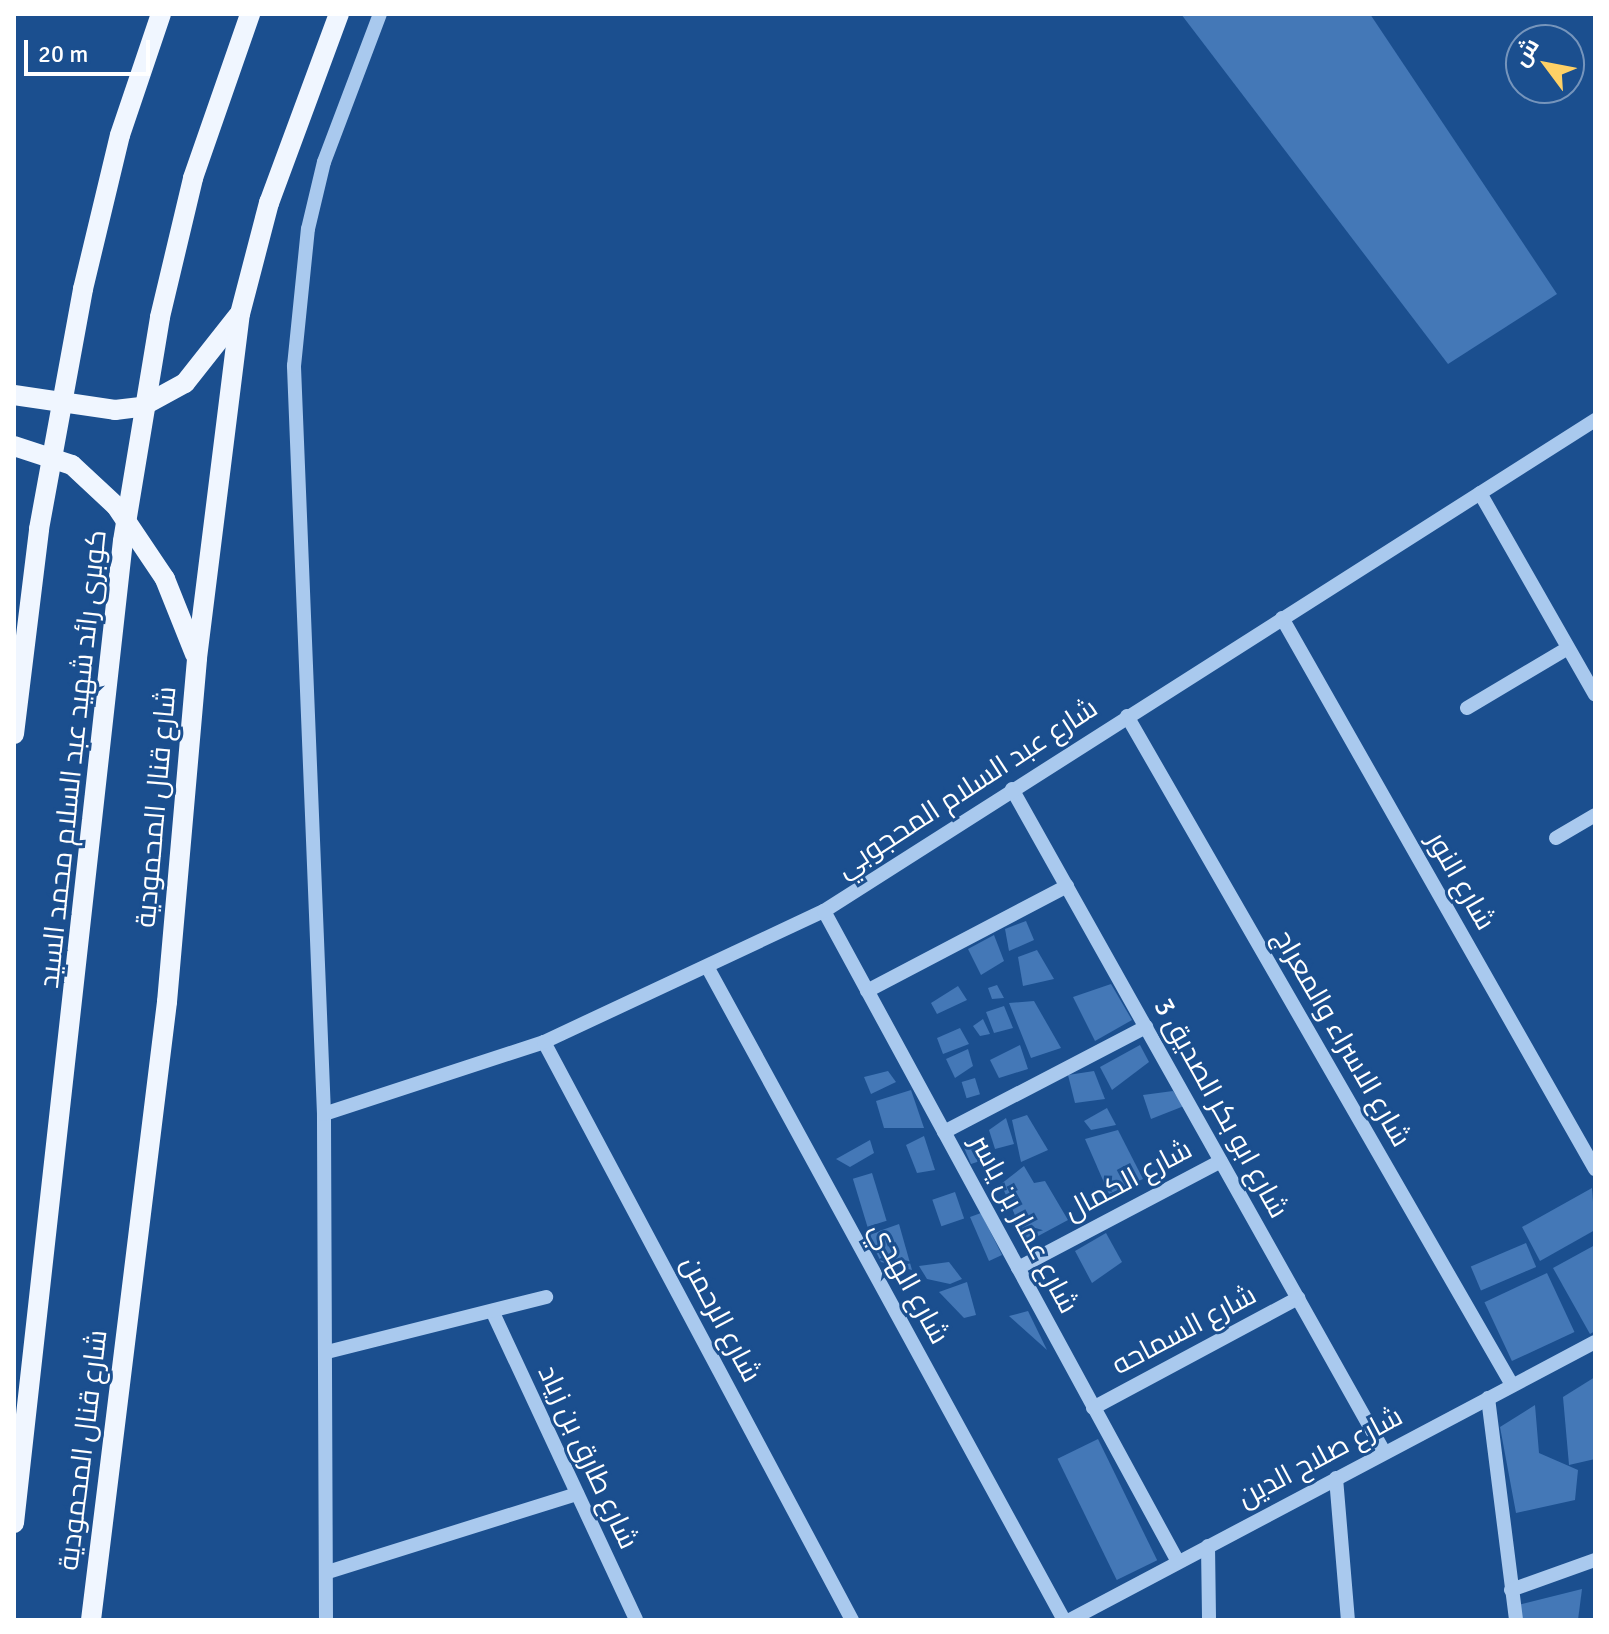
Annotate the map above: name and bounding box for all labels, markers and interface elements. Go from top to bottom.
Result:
scale bar [28,24,154,74]
north arrow [1505,24,1585,104]
text: ش [1507,33,1545,71]
text: 20 m [38,39,88,69]
street label: كوبرى رائد شهيد عبد السلام محمد السيد [32,528,114,990]
street label: شارع قنال المحمودية [129,685,183,929]
street label: شارع عبد السلام المحجوبي [830,691,1104,885]
street label: شارع النور [1420,826,1502,936]
street label: شارع الاسراء والمعراج [1266,923,1418,1153]
street label: شارع ابو بكر الصديق 3 [1147,992,1295,1224]
street label: شارع عمار بن ياسر [963,1129,1085,1319]
street label: شارع الكمال [1058,1132,1198,1228]
street label: شارع الهدي [862,1216,956,1350]
street label: شارع الرحمن [674,1250,768,1388]
street label: شارع السماحه [1106,1278,1262,1382]
street label: شارع قنال المحمودية [52,1328,114,1572]
street label: شارع طارق بن زياد [531,1360,645,1554]
street label: شارع صلاح الدين [1232,1399,1408,1515]

